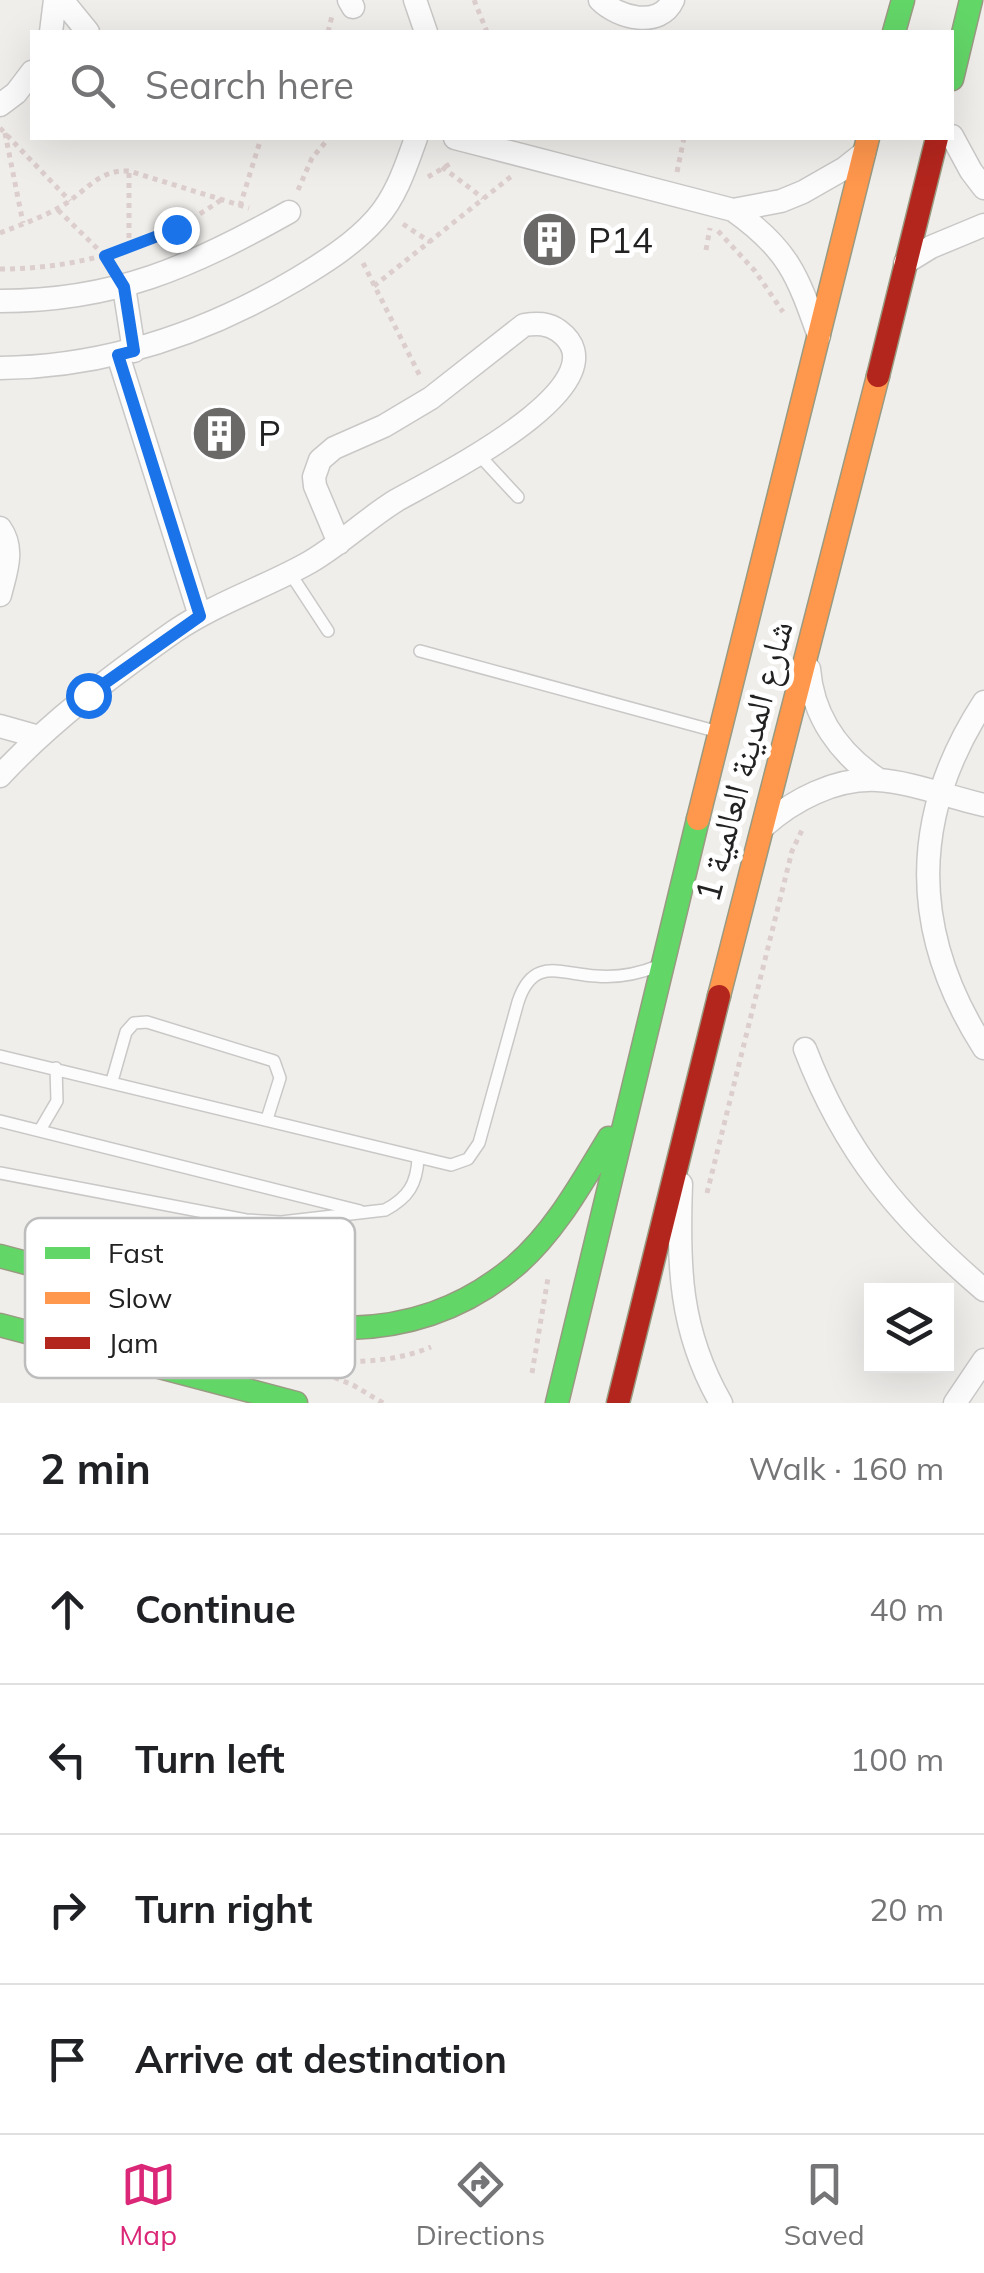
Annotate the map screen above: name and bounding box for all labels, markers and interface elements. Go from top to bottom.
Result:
search box [30,30,954,140]
icon: search [65,58,120,113]
text: Search here [145,61,354,109]
route end [154,207,200,253]
building icon: P14 [519,210,579,270]
place label: P14 [588,218,653,262]
building icon: P [189,403,249,463]
place label: P [258,411,281,455]
street label: شارع المدينة العالمية 1 [684,616,803,907]
route start [66,673,112,719]
legend [25,1218,355,1378]
text: Fast [108,1235,164,1270]
text: Slow [108,1280,172,1315]
map controls [864,1283,954,1373]
button: layers [864,1283,954,1373]
text: Jam [108,1325,159,1360]
text: 2 min [40,1442,151,1495]
text: Walk · 160 m [749,1448,944,1488]
icon: ahead [40,1582,95,1637]
text: Continue [135,1585,296,1633]
text: 40 m [869,1589,944,1629]
icon: left [40,1732,95,1787]
text: Turn left [135,1735,285,1783]
text: 100 m [850,1739,944,1779]
icon: right [40,1882,95,1937]
text: Turn right [135,1885,312,1933]
text: 20 m [869,1889,944,1929]
icon: arrive [40,2032,95,2087]
text: Arrive at destination [135,2035,507,2083]
tab: Map [119,2157,177,2252]
tab: Directions [416,2157,545,2252]
tab: Saved [784,2157,865,2252]

